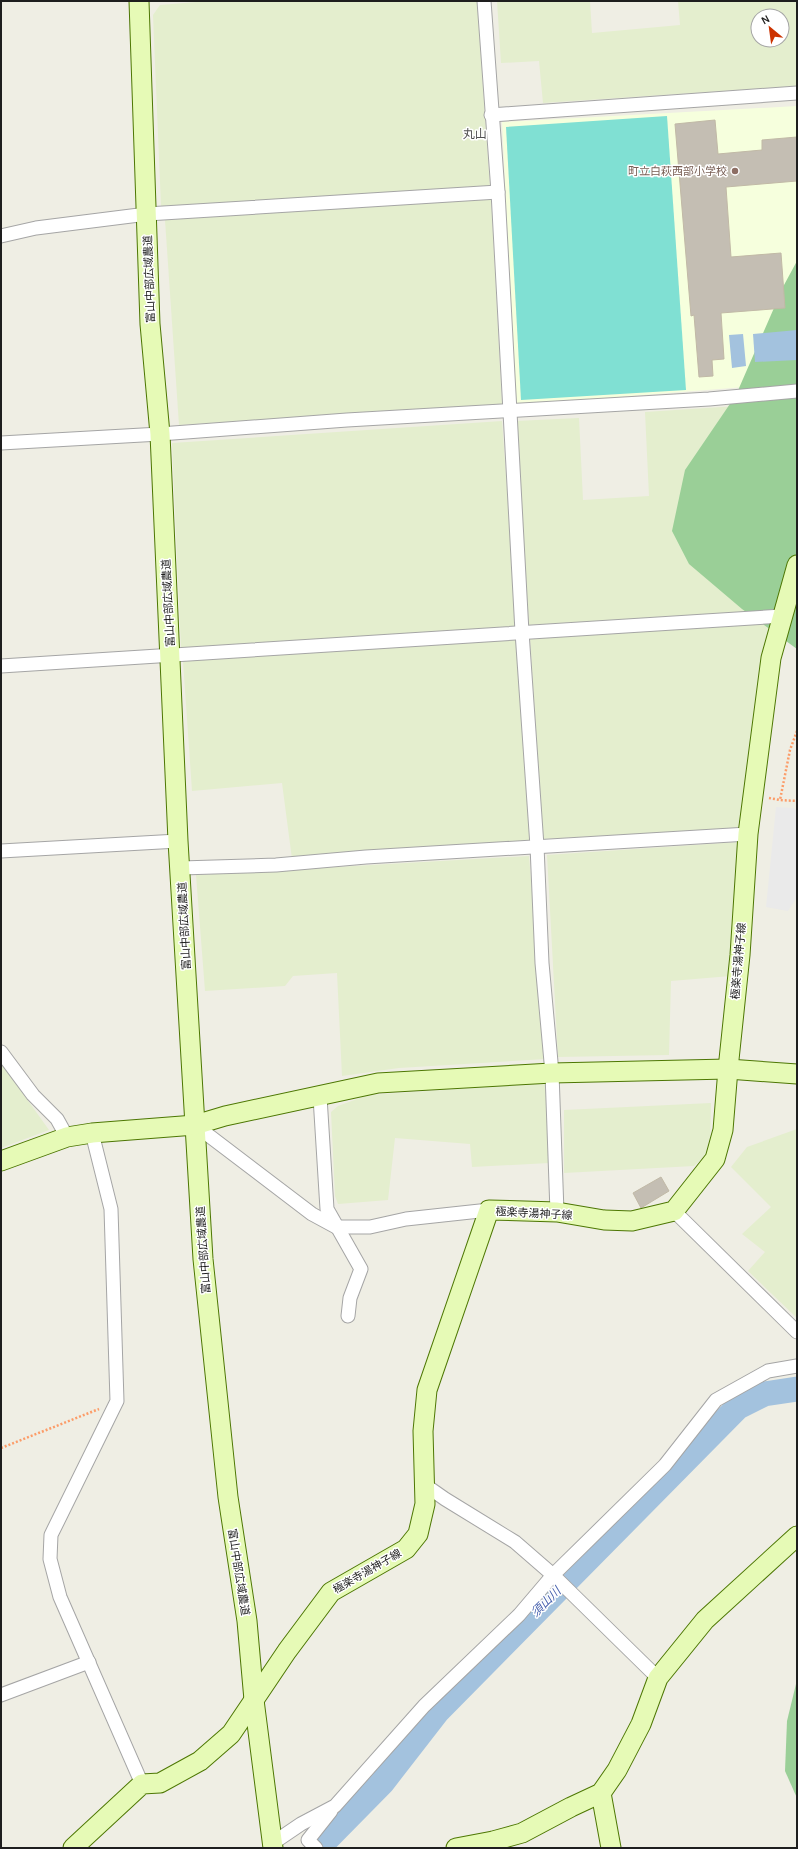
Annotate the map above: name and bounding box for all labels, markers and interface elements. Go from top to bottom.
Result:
north arrow [750,8,790,48]
text: N [759,12,772,27]
district label: 丸山 [463,127,487,141]
place label: 町立白萩西部小学校 [628,165,727,178]
marker: 町立白萩西部小学校 [730,166,740,176]
street label: 富山中部広域農道 [141,235,158,323]
street label: 富山中部広域農道 [160,559,177,647]
street label: 富山中部広域農道 [176,882,193,970]
street label: 極楽寺湯神子線 [729,922,748,1000]
street label: 極楽寺湯神子線 [495,1205,573,1222]
street label: 富山中部広域農道 [194,1206,213,1294]
street label: 富山中部広域農道 [225,1528,252,1617]
street label: 極楽寺湯神子線 [331,1547,404,1596]
water label: 須山川 [528,1583,565,1620]

